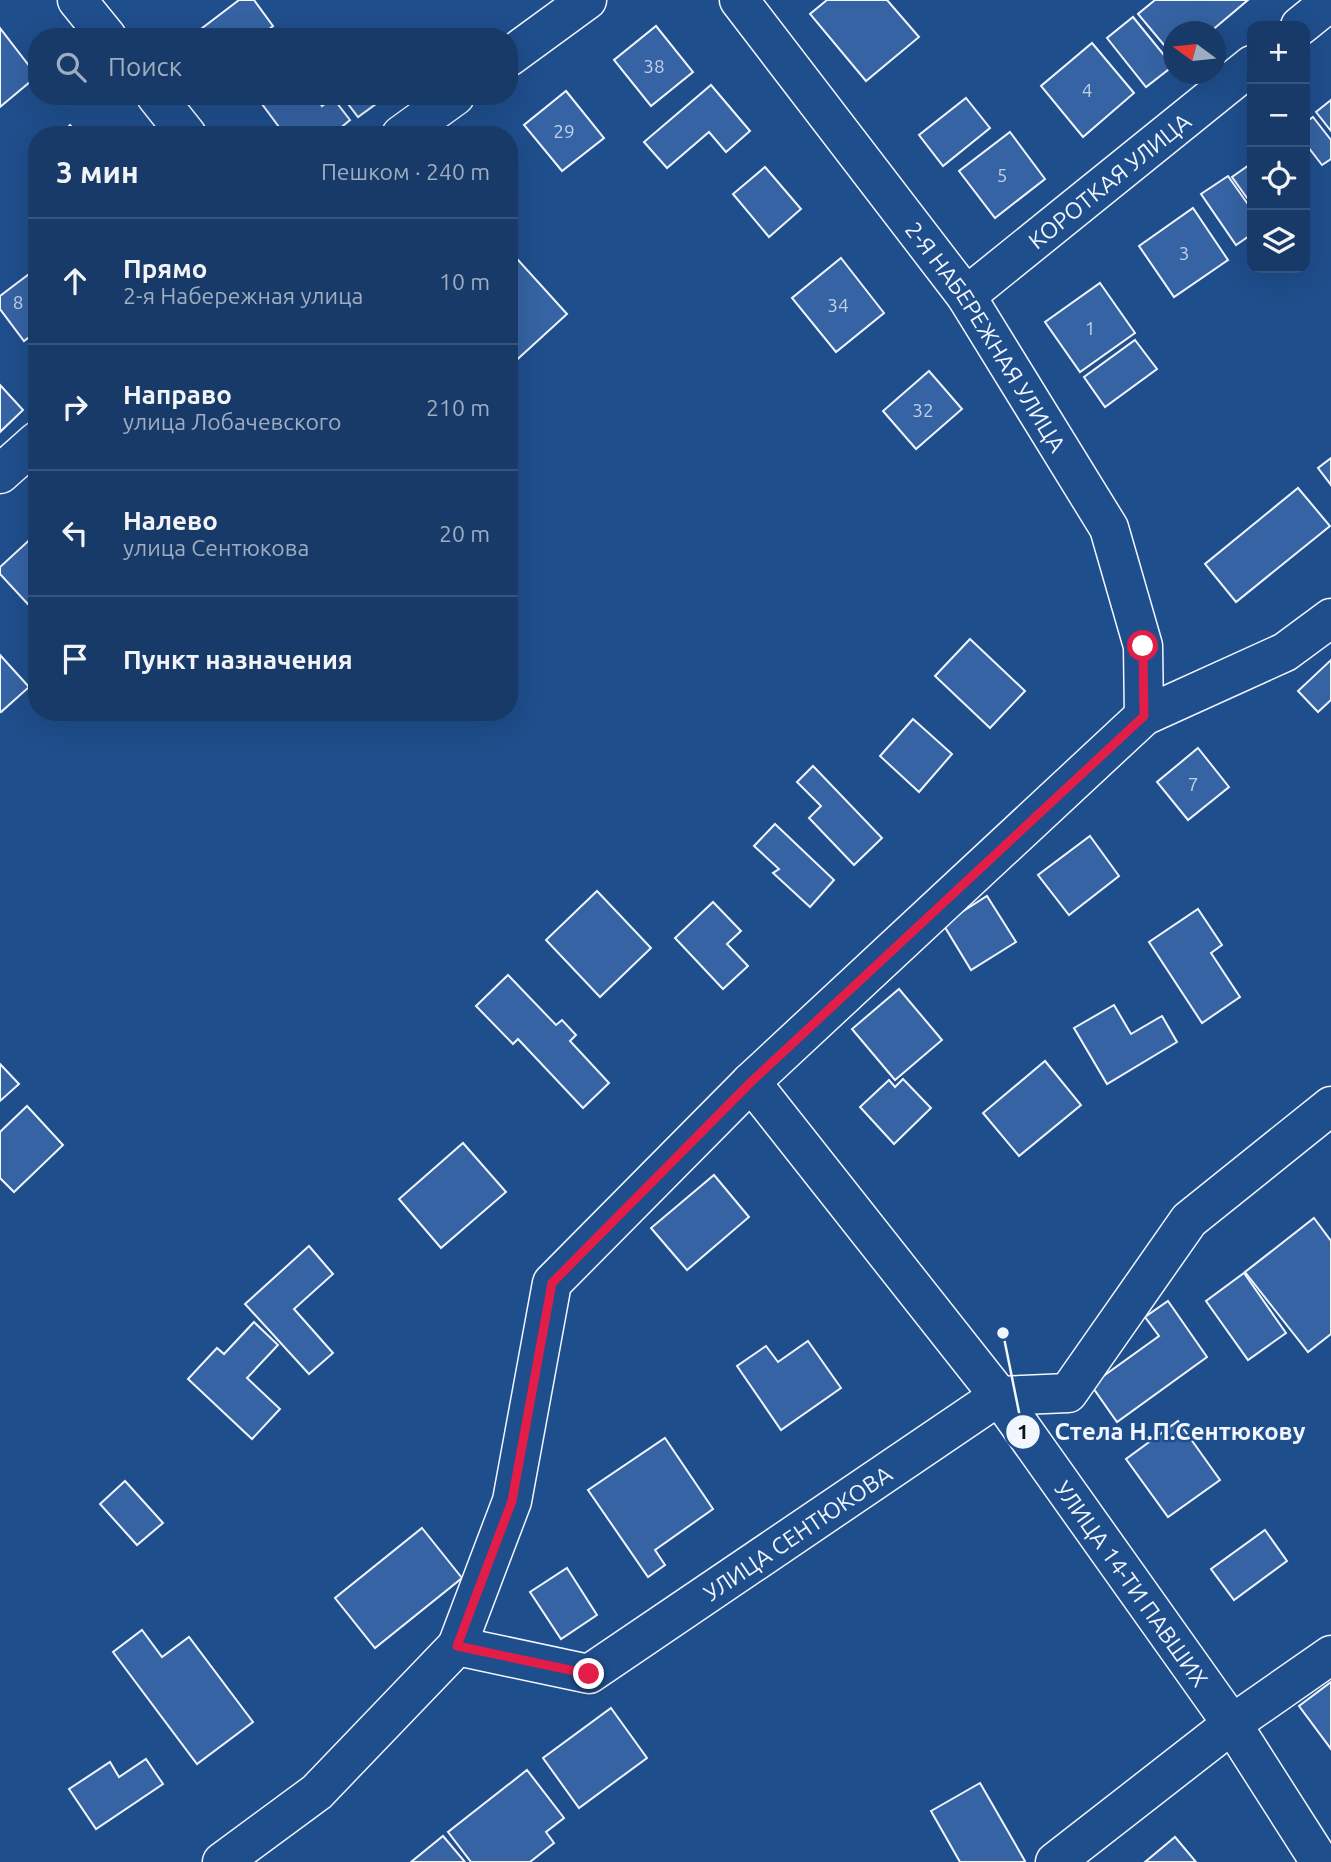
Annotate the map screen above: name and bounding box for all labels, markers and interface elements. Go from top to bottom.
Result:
north arrow [1163,21,1226,84]
map controls [1247,21,1310,273]
button: + [1247,21,1310,84]
search box [28,28,518,105]
icon: search [52,48,90,86]
text: Поиск [108,52,182,81]
house number: 38 [643,55,665,77]
house number: 4 [1082,79,1092,101]
button: − [1247,84,1310,147]
street label: КОРОТКАЯ УЛИЦА [1023,108,1195,253]
house number: 29 [553,120,575,142]
button: locate [1247,147,1310,210]
text: 3 мин [56,155,139,189]
text: Пешком · 240 m [321,159,490,184]
house number: 5 [997,164,1007,186]
button: layers [1247,210,1310,273]
street label: 2-Я НАБЕРЕЖНАЯ УЛИЦА [901,217,1071,456]
house number: 3 [1179,242,1189,264]
text: Прямо [123,254,207,283]
icon: ahead [56,262,94,300]
text: 10 m [439,269,490,294]
text: 2-я Набережная улица [123,283,363,308]
house number: 8 [13,291,23,313]
house number: 34 [827,294,849,316]
house number: 1 [1085,317,1095,339]
text: Направо [123,380,232,409]
icon: right [56,388,94,426]
text: 210 m [426,395,490,420]
house number: 32 [912,399,934,421]
text: улица Лобачевского [123,409,342,434]
text: Налево [123,506,218,535]
icon: left [56,514,94,552]
text: 20 m [439,521,490,546]
text: улица Сентюкова [123,535,309,560]
route start [1127,630,1158,661]
icon: arrive [56,640,94,678]
text: Пункт назначения [123,645,353,674]
house number: 7 [1188,773,1198,795]
callout: Стела Н.П.Сентюкову [1006,1409,1320,1454]
text: Стела Н.П.Сентюкову [1055,1418,1306,1445]
text: 1 [1017,1419,1029,1443]
street label: УЛИЦА СЕНТЮКОВА [699,1460,896,1605]
street label: УЛИЦА 14-ТИ ПАВШИХ [1051,1476,1213,1691]
route end [573,1658,604,1689]

